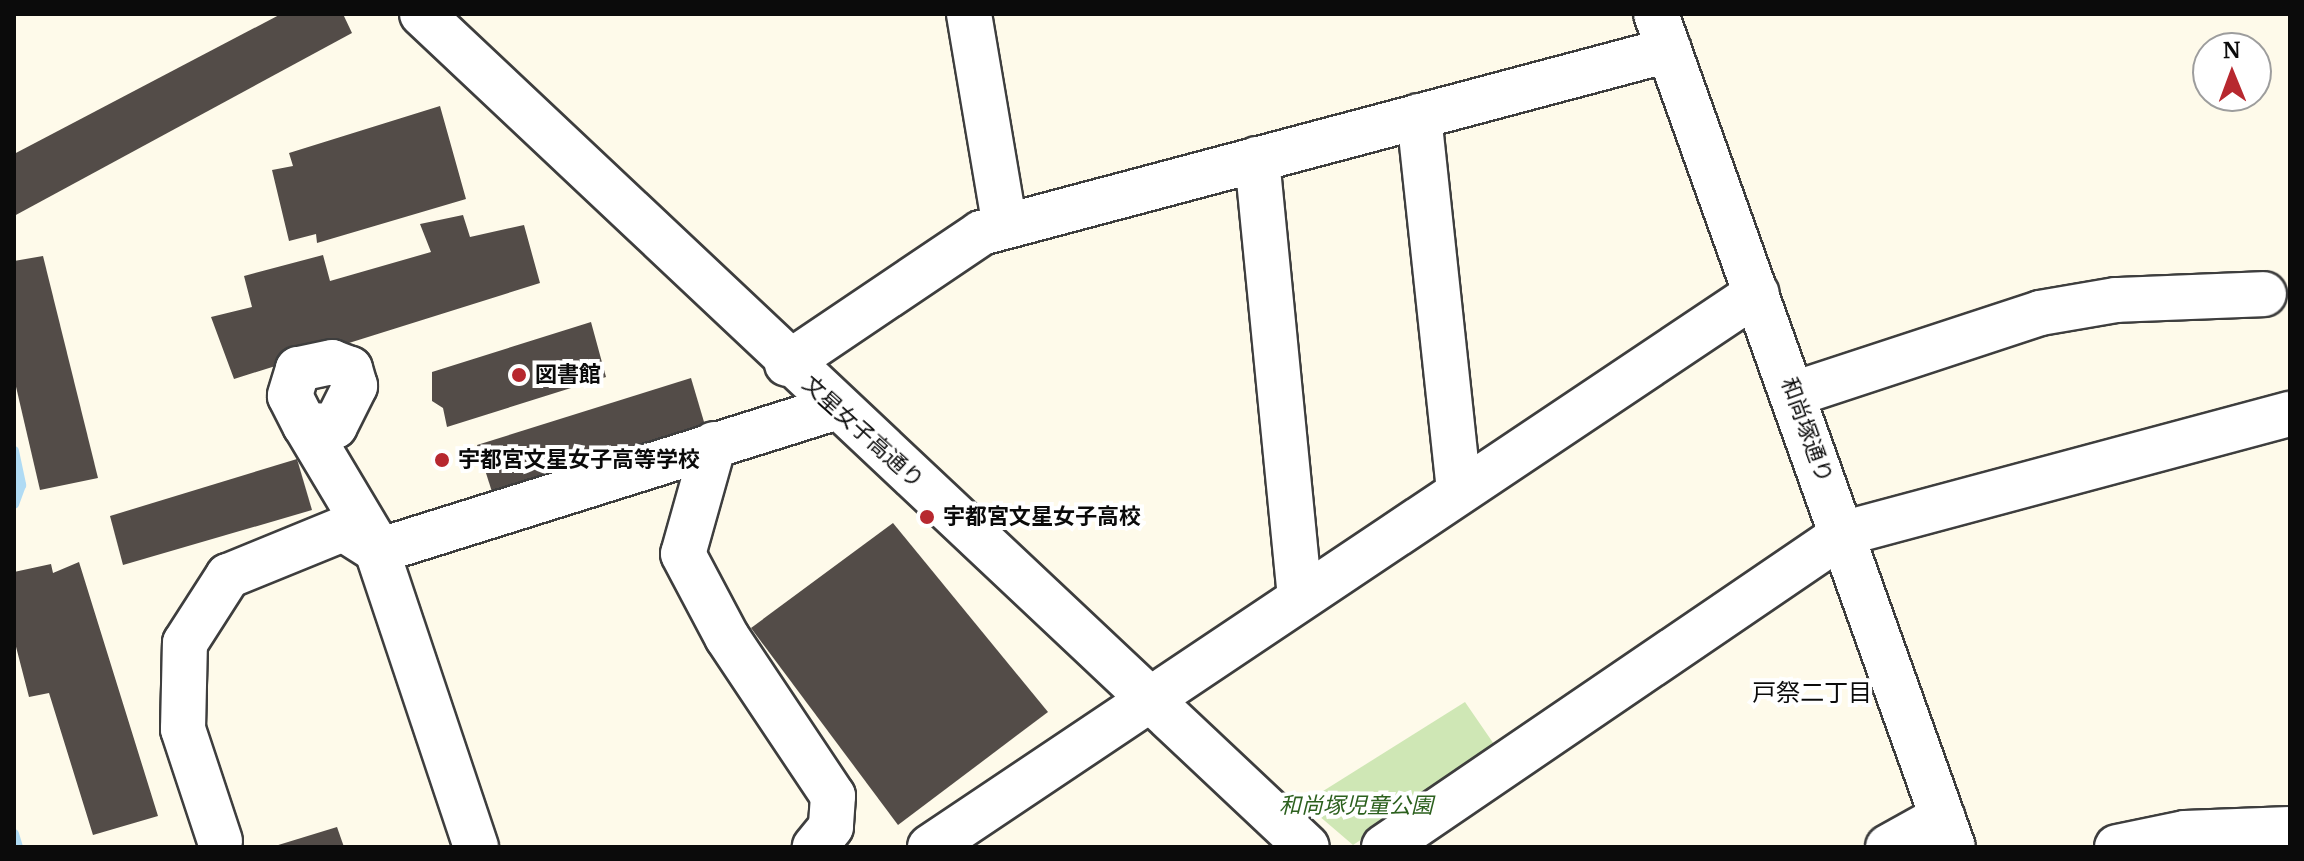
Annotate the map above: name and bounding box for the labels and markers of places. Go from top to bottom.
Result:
place label: 図書館 [535,362,601,388]
marker: 図書館 [510,366,528,384]
place label: 宇都宮文星女子高等学校 [458,447,700,473]
marker: 宇都宮文星女子高等学校 [433,451,451,469]
place label: 宇都宮文星女子高校 [943,504,1141,530]
marker: 宇都宮文星女子高校 [918,508,936,526]

